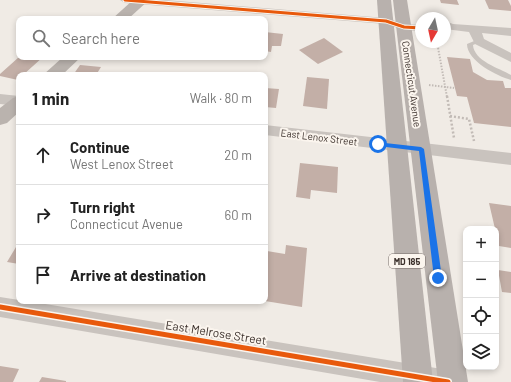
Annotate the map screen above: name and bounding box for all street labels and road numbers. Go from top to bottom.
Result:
street label: Connecticut Avenue [400,40,424,128]
street label: East Lenox Street [280,126,358,148]
road number: MD 185 [389,254,425,268]
street label: East Melrose Street [165,317,267,347]

